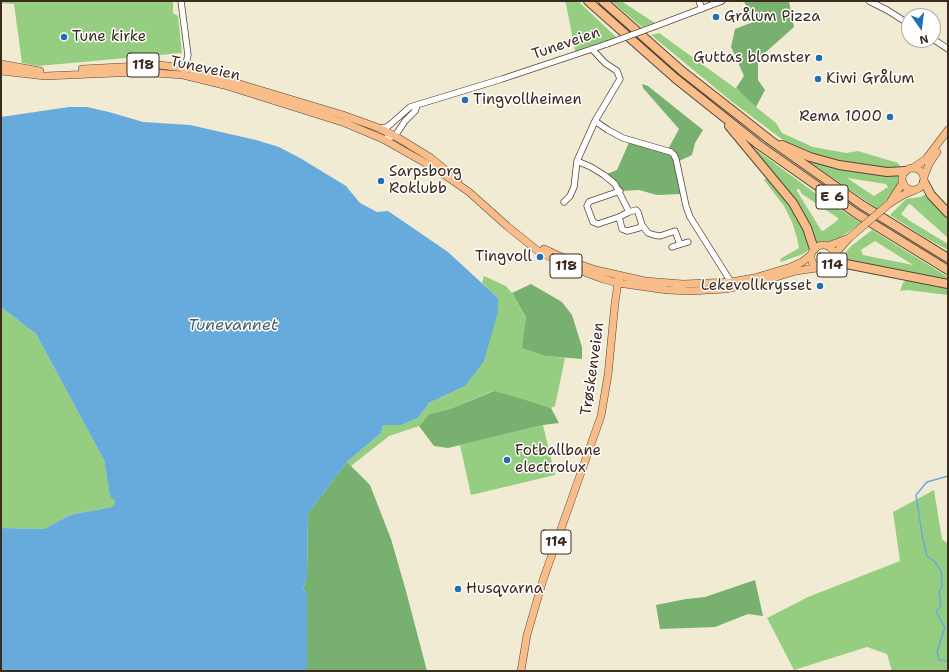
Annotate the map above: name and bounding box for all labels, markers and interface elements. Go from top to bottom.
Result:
place label: Grålum Pizza [724,8,821,26]
north arrow [901,8,941,48]
marker: Grålum Pizza [711,12,721,22]
street label: Tuneveien [529,24,603,64]
place label: Tune kirke [72,28,146,46]
text: N [918,31,930,47]
marker: Tune kirke [59,32,69,42]
place label: Guttas blomster [693,49,811,67]
road number: 118 [127,53,159,77]
street label: Tuneveien [168,53,242,85]
marker: Guttas blomster [814,53,824,63]
place label: Kiwi Grålum [826,70,914,88]
marker: Kiwi Grålum [813,74,823,84]
place label: Tingvollheimen [473,91,582,109]
marker: Tingvollheimen [460,95,470,105]
place label: Rema 1000 [799,108,882,126]
marker: Rema 1000 [885,112,895,122]
place label: Sarpsborg Roklubb [389,163,462,198]
marker: Sarpsborg Roklubb [376,176,386,186]
road number: E 6 [816,185,848,209]
place label: Tingvoll [475,248,532,266]
marker: Tingvoll [535,252,545,262]
road number: 114 [817,253,847,277]
road number: 118 [550,254,582,278]
place label: Lekevollkrysset [701,277,812,295]
marker: Lekevollkrysset [815,281,825,291]
water label: Tunevannet [188,316,278,336]
street label: Trøskenveien [578,321,608,417]
place label: Fotballbane electrolux [515,442,601,477]
marker: Fotballbane electrolux [502,455,512,465]
road number: 114 [541,530,571,554]
place label: Husqvarna [466,580,543,598]
marker: Husqvarna [453,584,463,594]

